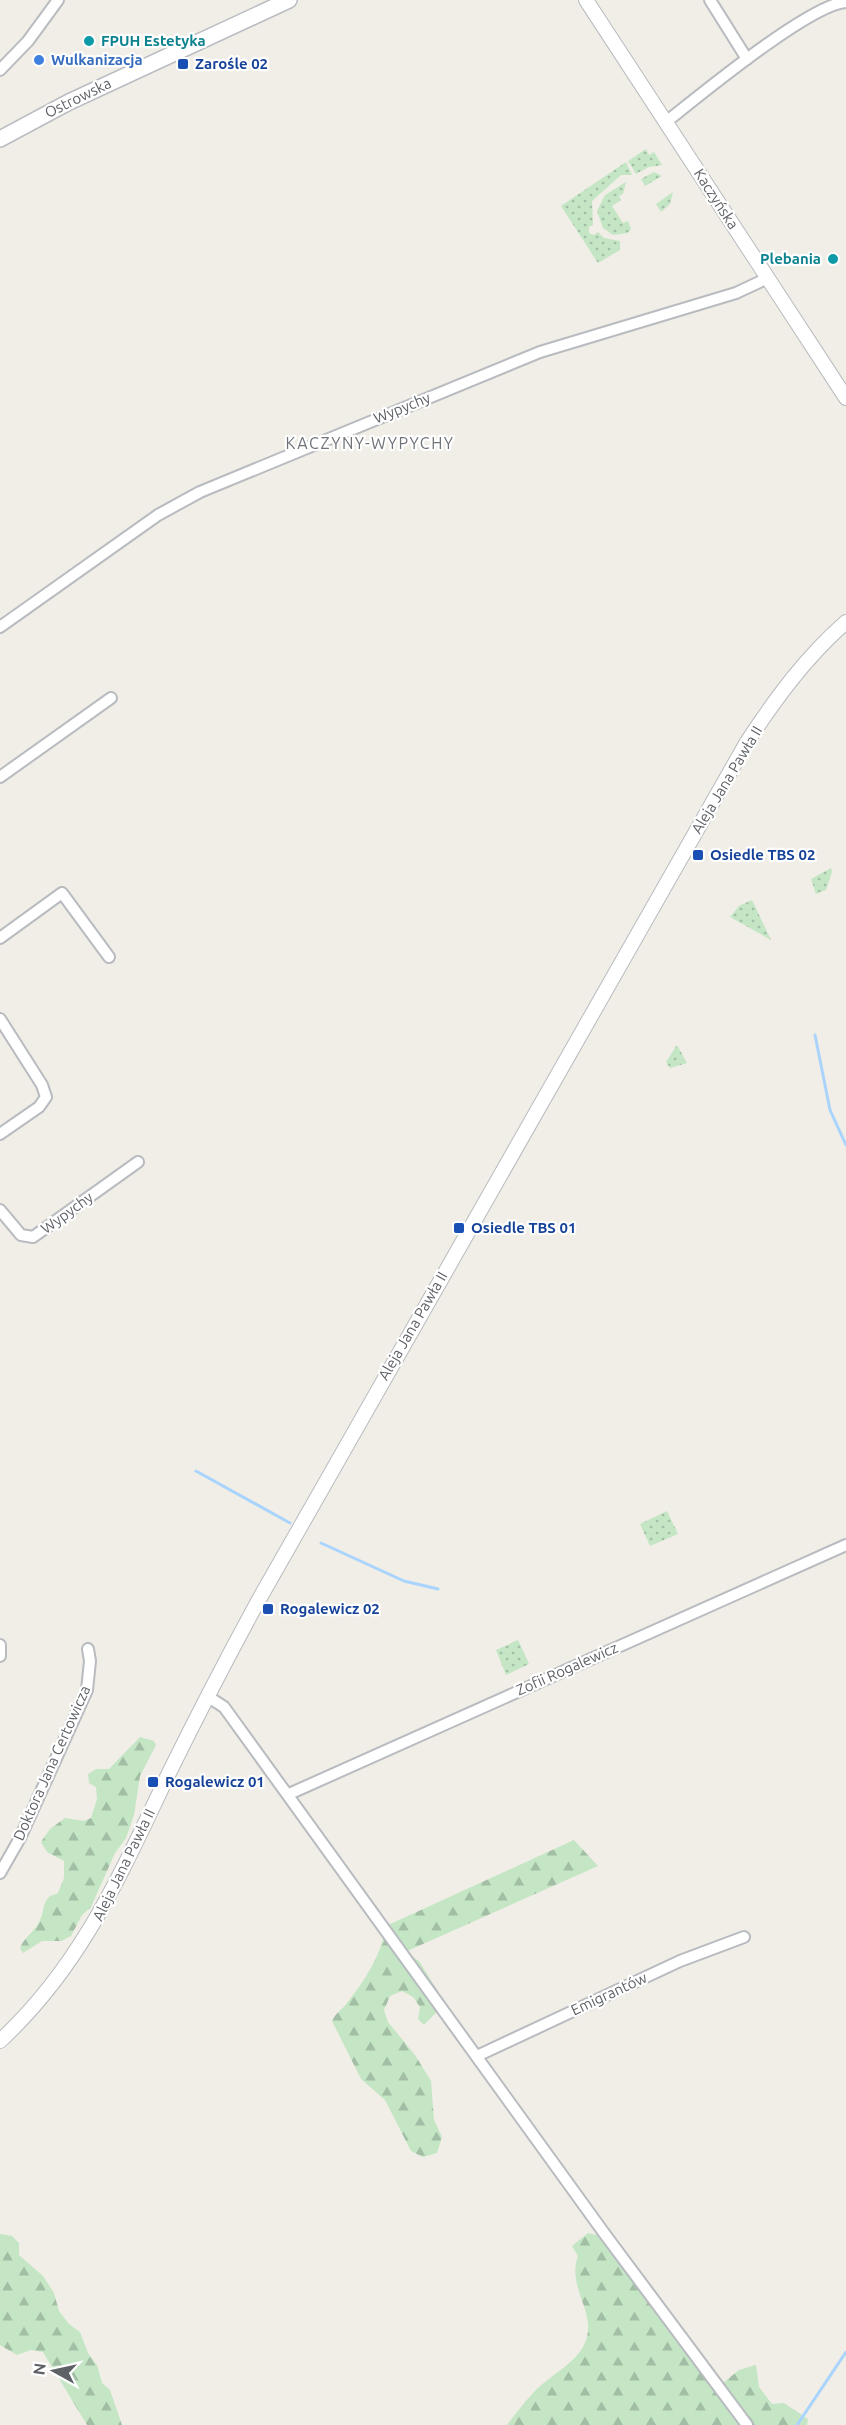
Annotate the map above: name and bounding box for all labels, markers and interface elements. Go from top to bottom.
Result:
place label: FPUH Estetyka [101,32,206,49]
marker: FPUH Estetyka [82,34,96,48]
place label: Wulkanizacja [51,51,143,68]
marker: Wulkanizacja [32,53,46,67]
place label: Zarośle 02 [195,55,268,72]
marker: Zarośle 02 [176,57,190,71]
street label: Ostrowska [42,74,114,121]
street label: Kaczyńska [691,165,742,232]
place label: Plebania [760,250,821,267]
marker: Plebania [826,252,840,266]
street label: Wypychy [371,388,433,427]
district label: KACZYNY-WYPYCHY [285,434,455,452]
street label: Aleja Jana Pawła II [688,723,765,837]
place label: Osiedle TBS 02 [710,846,815,863]
marker: Osiedle TBS 02 [691,848,705,862]
street label: Wypychy [38,1188,96,1237]
place label: Osiedle TBS 01 [471,1219,576,1236]
marker: Osiedle TBS 01 [452,1221,466,1235]
street label: Aleja Jana Pawła II [375,1268,451,1383]
place label: Rogalewicz 02 [280,1600,380,1617]
marker: Rogalewicz 02 [261,1602,275,1616]
street label: Zofii Rogalewicz [513,1638,620,1699]
street label: Doktora Jana Certowicza [10,1683,93,1843]
place label: Rogalewicz 01 [165,1773,265,1790]
marker: Rogalewicz 01 [146,1775,160,1789]
street label: Aleja Jana Pawła II [89,1806,158,1924]
street label: Emigrantów [568,1968,650,2019]
north arrow [24,2341,84,2401]
text: N [29,2362,49,2376]

